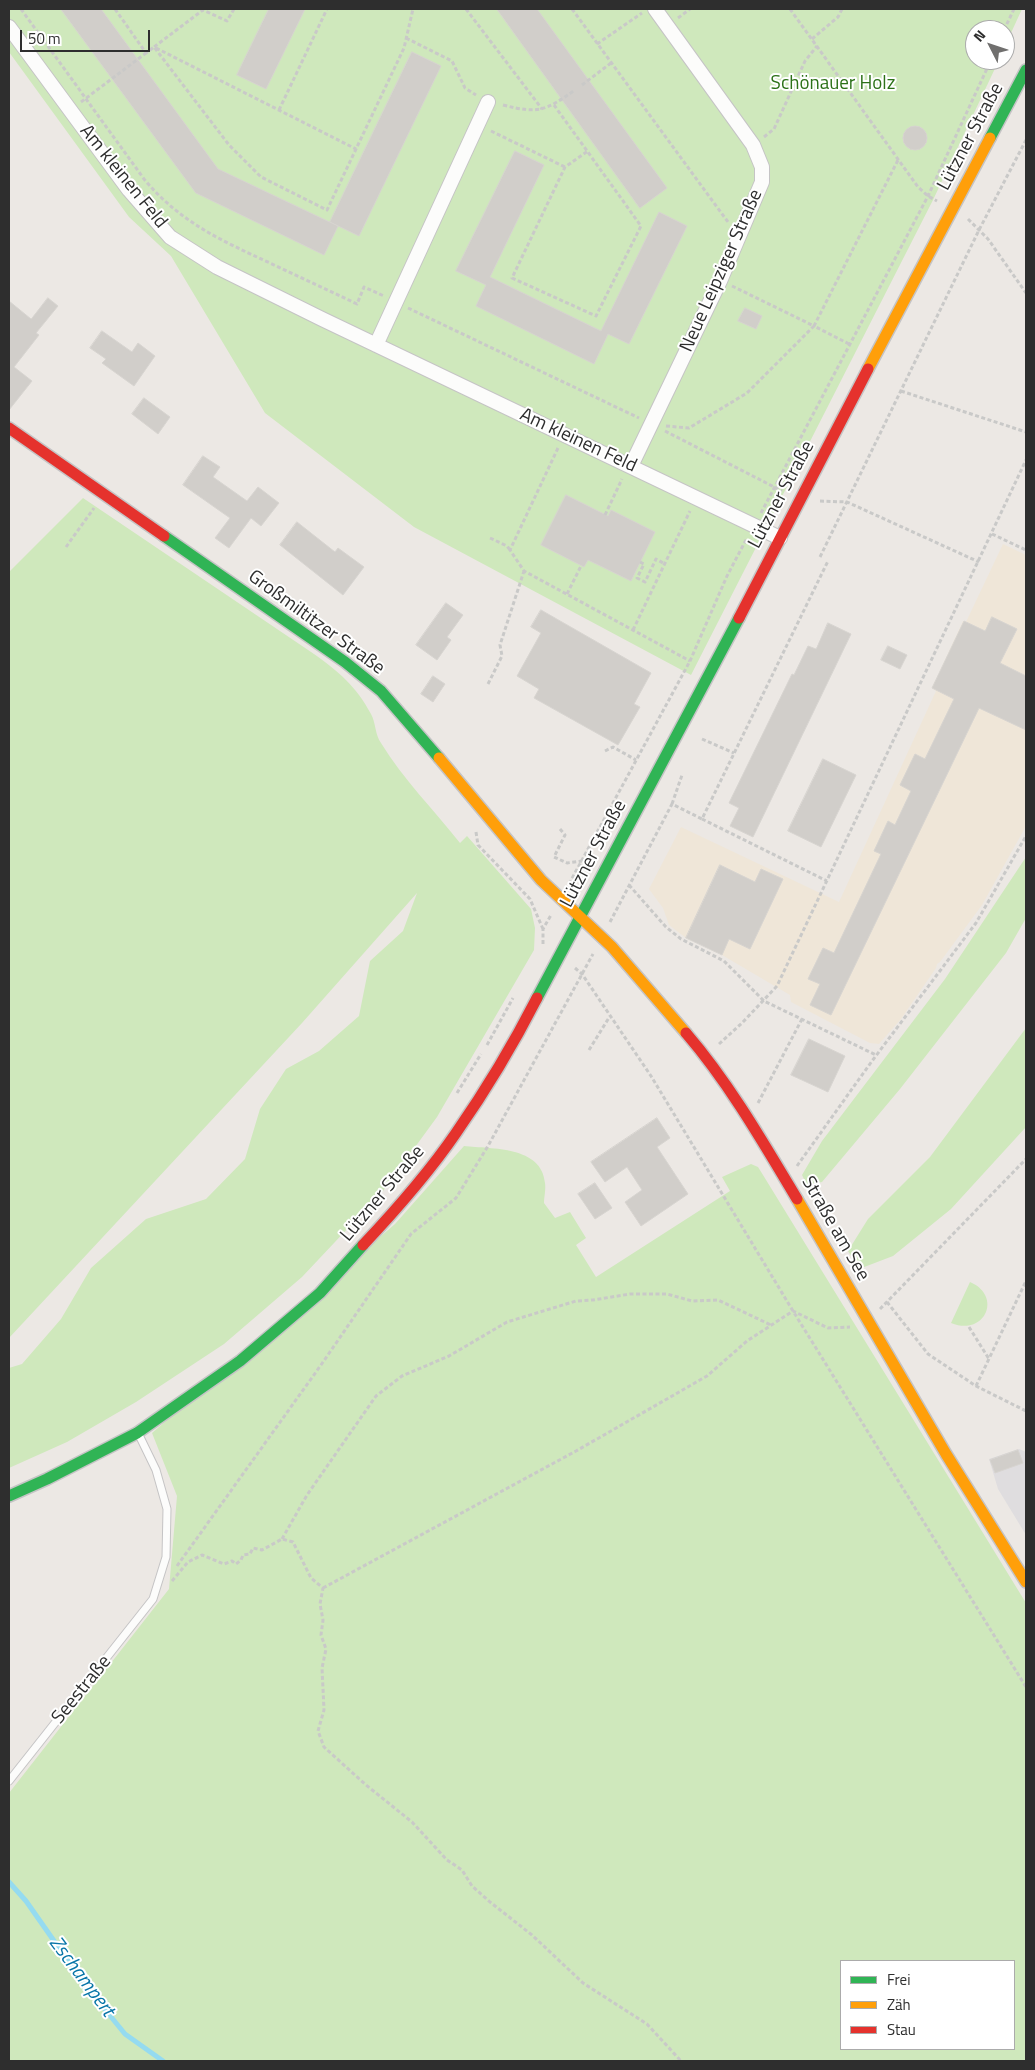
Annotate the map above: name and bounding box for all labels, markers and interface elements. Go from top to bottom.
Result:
scale bar [22,20,152,52]
north arrow [965,20,1015,70]
text: N [968,25,990,46]
text: 50 m [28,27,61,50]
park label: Schönauer Holz [771,73,895,95]
street label: Lützner Straße [933,79,1009,195]
street label: Am kleinen Feld [74,121,172,233]
street label: Neue Leipziger Straße [676,186,768,356]
street label: Am kleinen Feld [516,404,640,478]
street label: Lützner Straße [744,437,820,553]
street label: Großmiltitzer Straße [243,566,389,680]
street label: Lützner Straße [556,796,632,912]
street label: Lützner Straße [336,1141,430,1247]
street label: Straße am See [796,1173,874,1285]
street label: Seestraße [47,1651,117,1729]
water label: Zschampert [43,1932,119,2022]
legend [840,1960,1015,2050]
text: Frei [887,1968,910,1991]
text: Zäh [887,1993,911,2016]
text: Stau [887,2018,916,2041]

